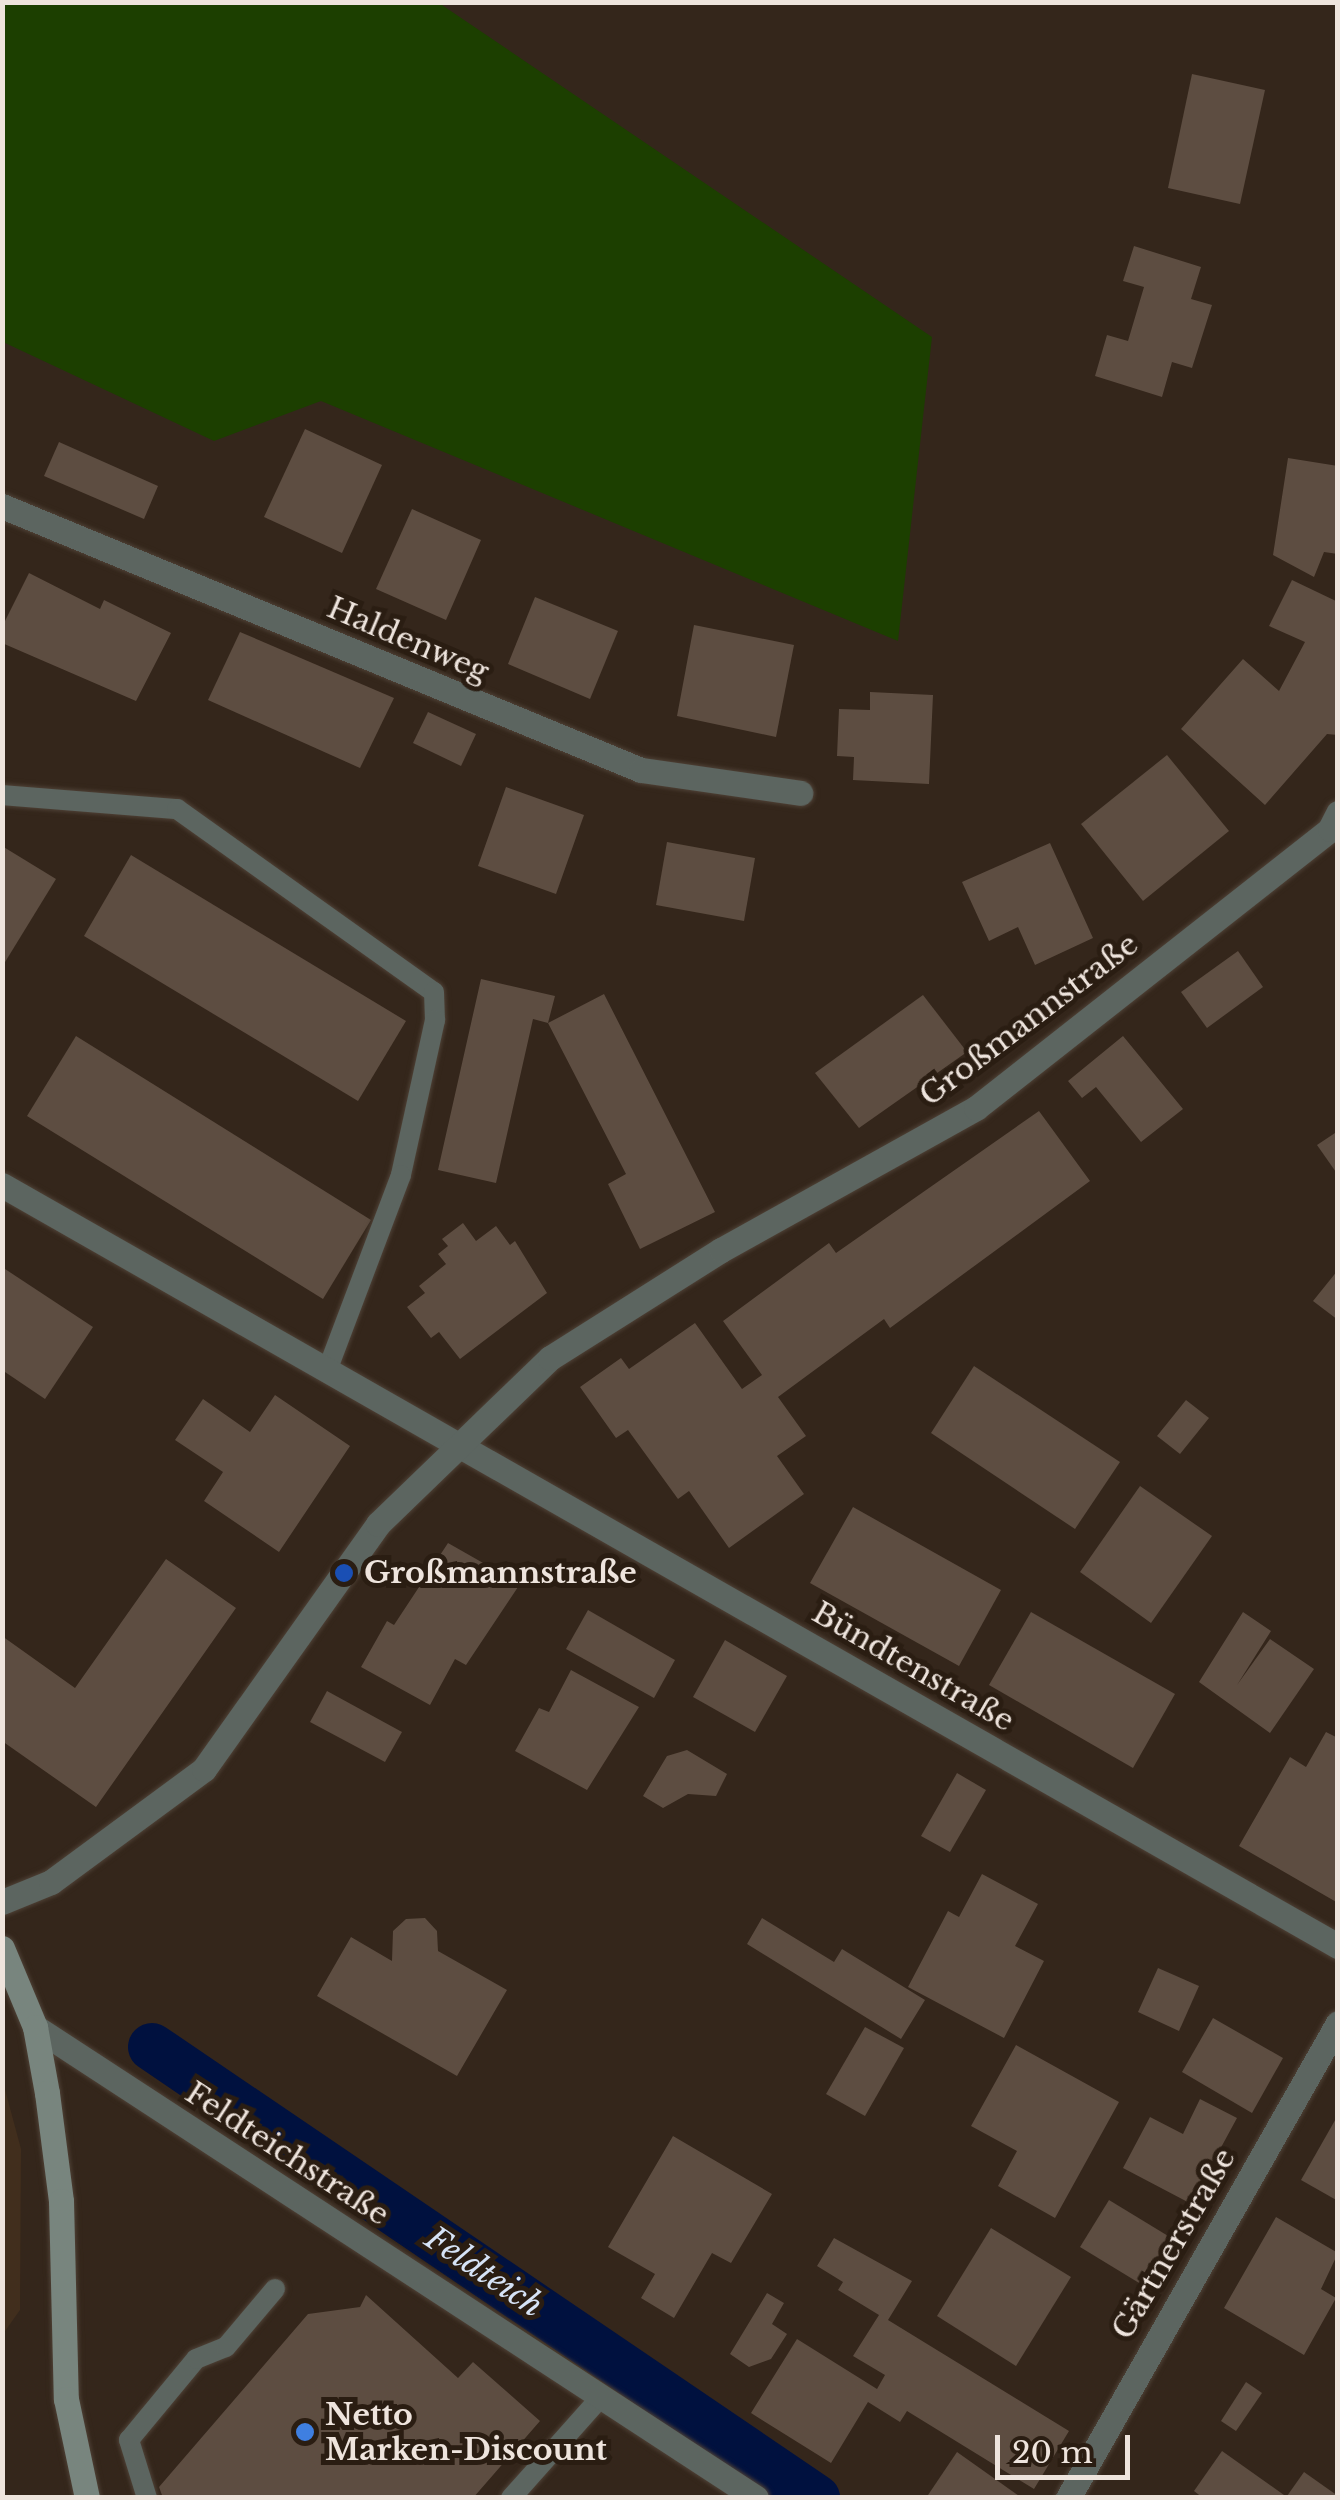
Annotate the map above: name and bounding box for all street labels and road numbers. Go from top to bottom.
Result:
street label: Haldenweg [322,590,494,690]
street label: Großmannstraße [913,926,1145,1114]
street label: Bündtenstraße [806,1595,1020,1739]
street label: Feldteichstraße [179,2075,395,2233]
street label: Gärtnerstraße [1105,2142,1243,2346]

